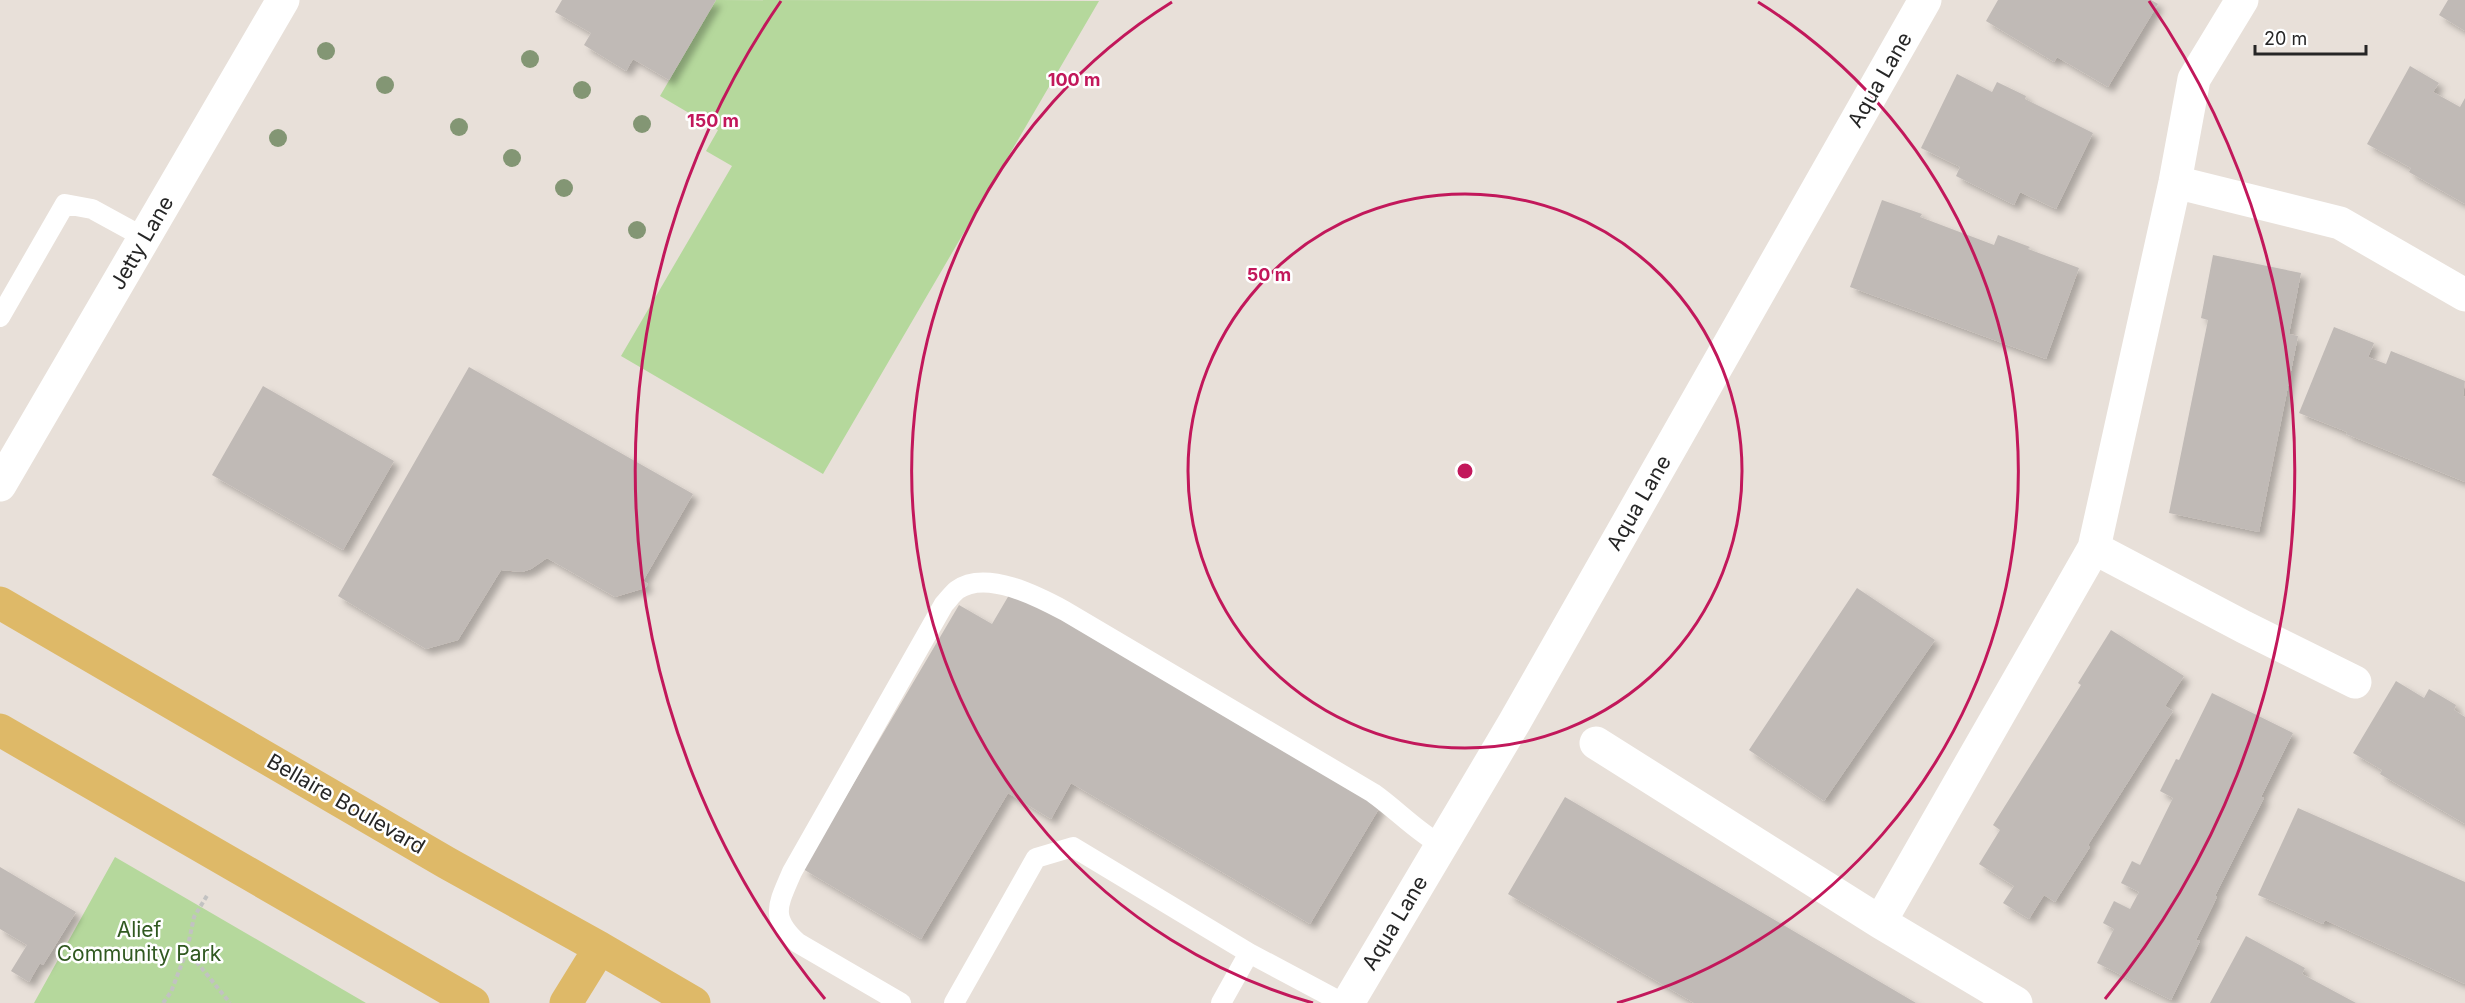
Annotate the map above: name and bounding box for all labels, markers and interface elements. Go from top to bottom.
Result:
scale bar [2255,18,2366,56]
street label: Aqua Lane [1842,28,1917,132]
text: 20 m [2264,28,2307,49]
text: 100 m [1048,69,1100,90]
text: 150 m [687,110,739,131]
street label: Jetty Lane [105,192,178,294]
text: 50 m [1247,264,1291,285]
street label: Aqua Lane [1601,451,1676,555]
centre of rings [1455,461,1475,481]
street label: Bellaire Boulevard [263,748,430,859]
street label: Aqua Lane [1357,871,1433,975]
park label: Alief Community Park [57,917,222,966]

